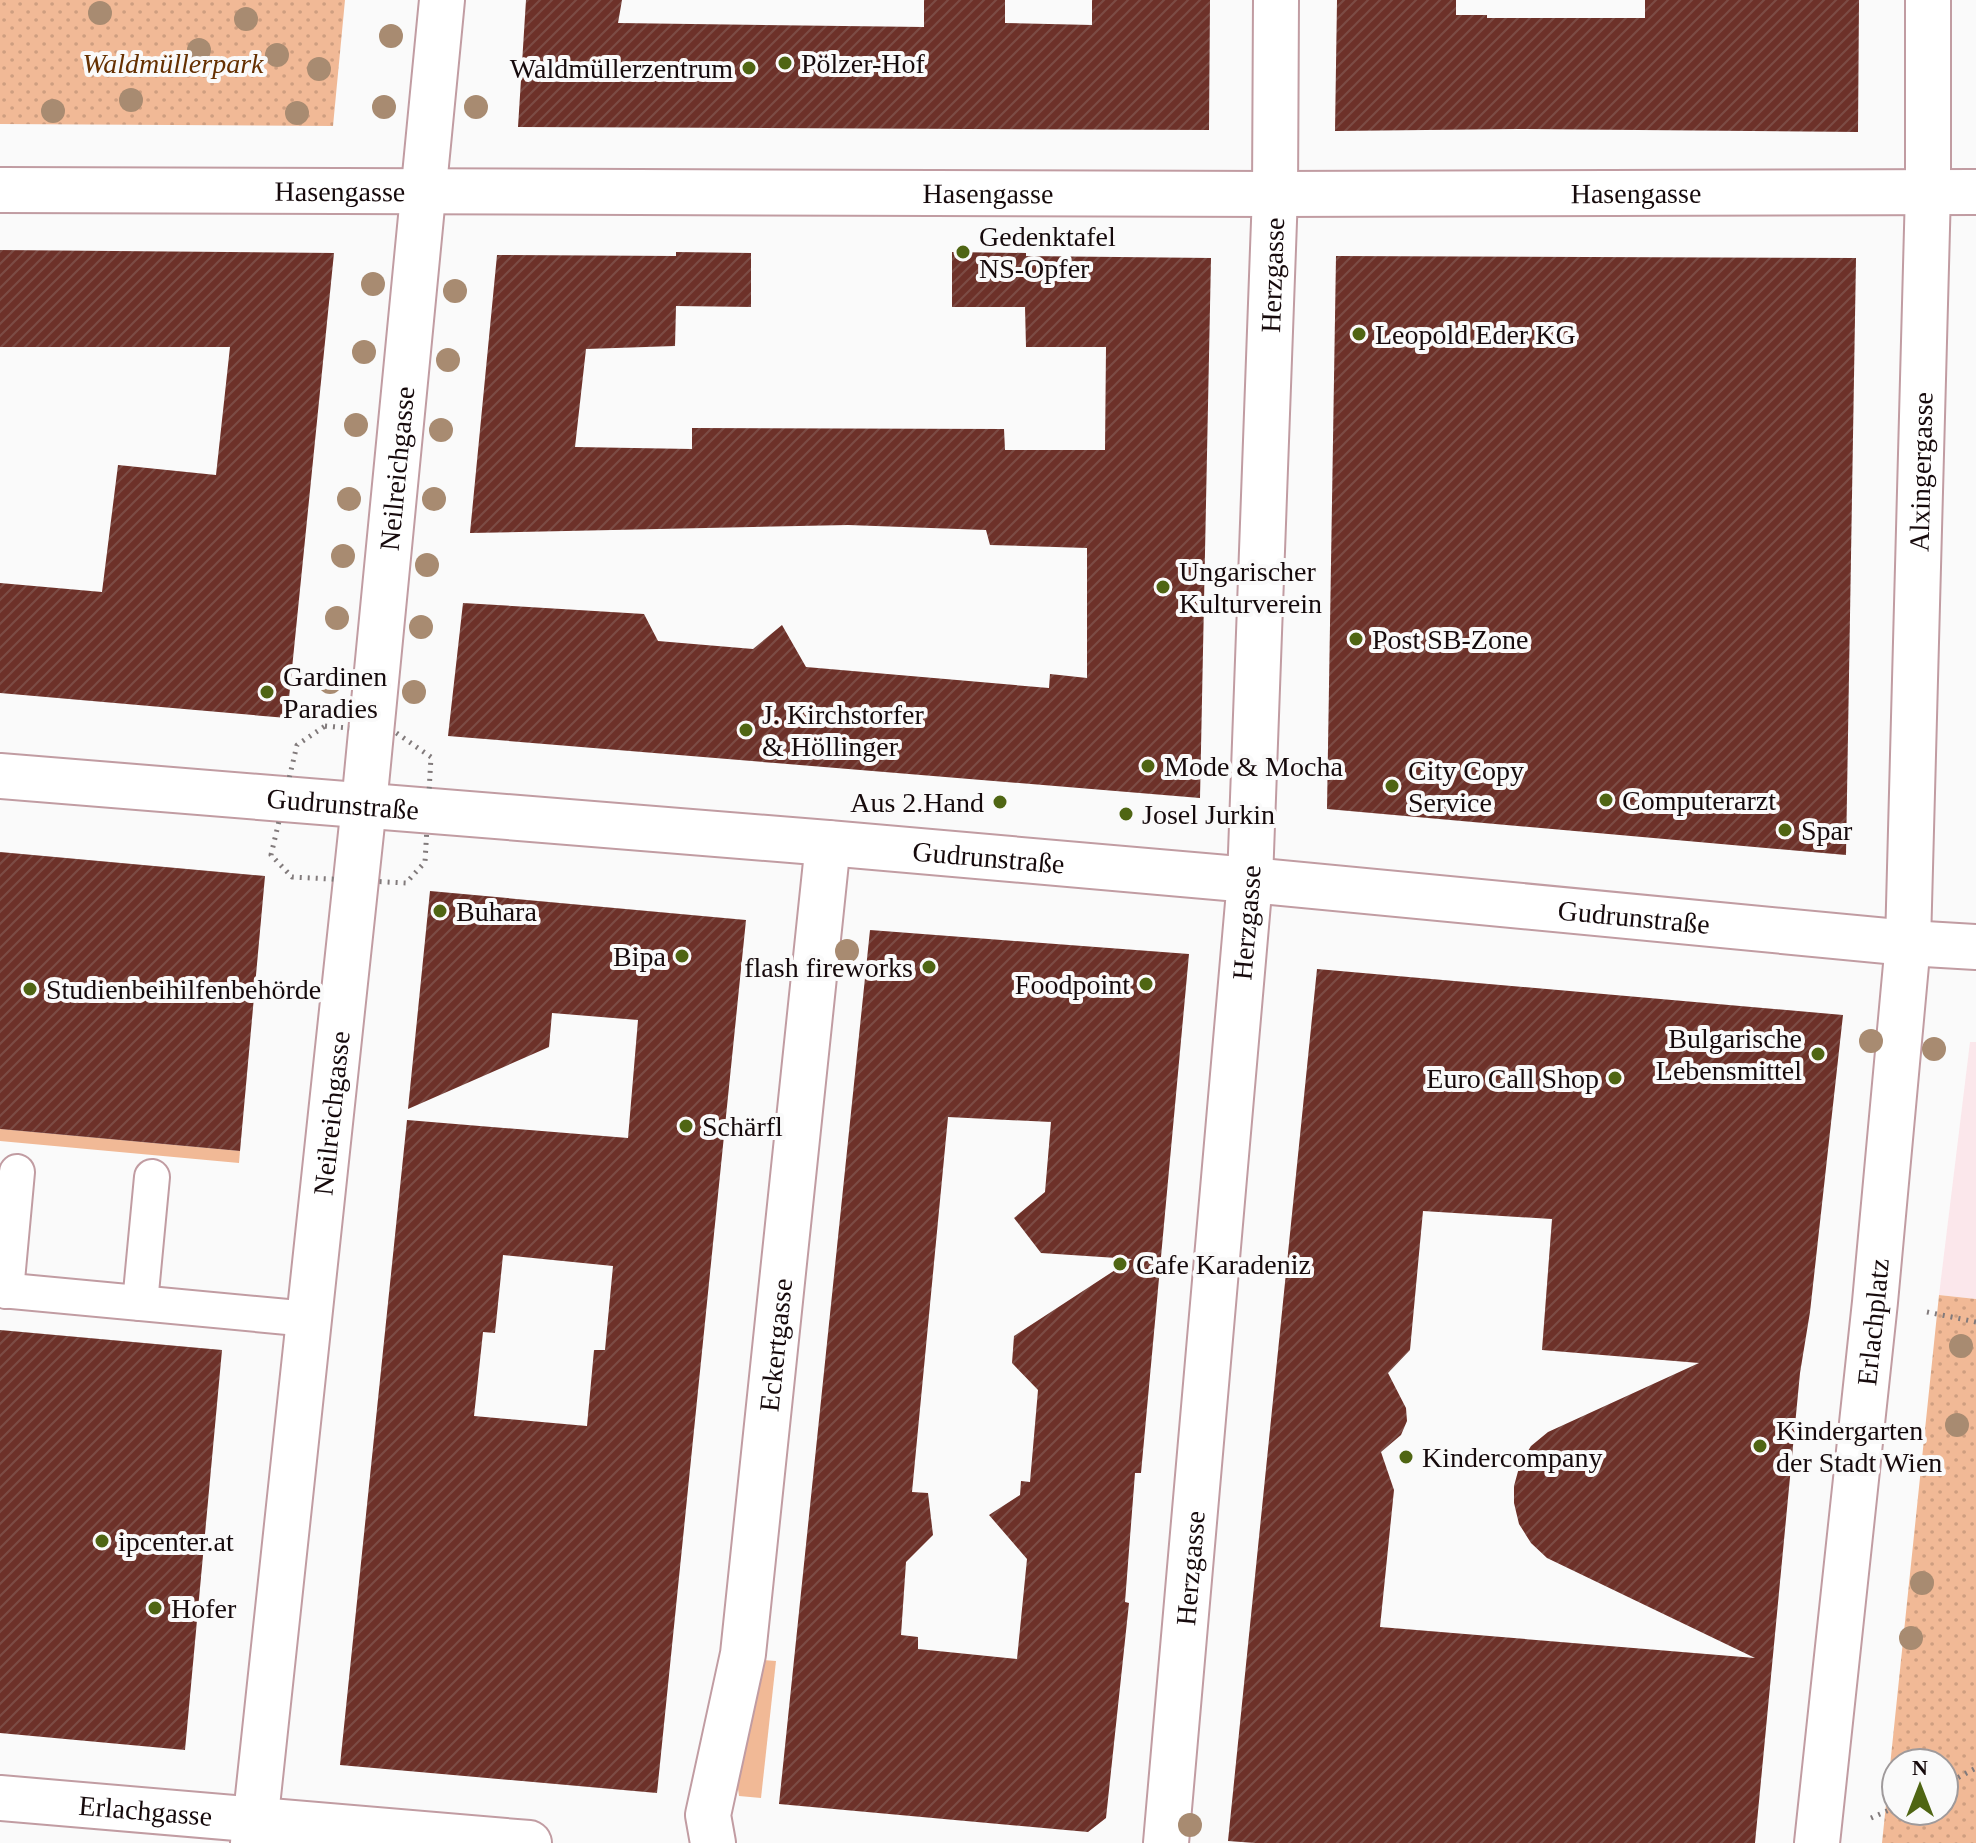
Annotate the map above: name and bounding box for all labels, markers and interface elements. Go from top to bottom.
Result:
park label: Waldmüllerpark [83,48,264,79]
place label: Pölzer-Hof [801,48,926,79]
place label: Waldmüllerzentrum [510,53,733,84]
marker: Pölzer-Hof [776,54,794,72]
marker: Waldmüllerzentrum [740,59,758,77]
street label: Hasengasse [275,175,405,207]
street label: Hasengasse [923,177,1053,209]
street label: Hasengasse [1571,177,1701,209]
street label: Herzgasse [1254,217,1290,333]
place label: Gedenktafel NS-Opfer [979,221,1116,284]
marker: Gedenktafel NS-Opfer [954,243,972,261]
place label: Leopold Eder KG [1375,319,1576,350]
marker: Leopold Eder KG [1350,325,1368,343]
street label: Neilreichgasse [373,385,420,552]
street label: Alxingergasse [1903,392,1938,552]
place label: Ungarischer Kulturverein [1179,556,1322,619]
marker: Ungarischer Kulturverein [1154,578,1172,596]
place label: Post SB-Zone [1372,624,1528,655]
marker: Post SB-Zone [1347,630,1365,648]
place label: Gardinen Paradies [283,661,387,724]
marker: Gardinen Paradies [258,683,276,701]
place label: J. Kirchstorfer & Höllinger [762,699,924,762]
marker: J. Kirchstorfer & Höllinger [737,721,755,739]
place label: Mode & Mocha [1164,751,1343,782]
place label: City Copy Service [1408,755,1524,818]
marker: Mode & Mocha [1139,757,1157,775]
marker: City Copy Service [1383,777,1401,795]
street label: Gudrunstraße [266,782,420,825]
place label: Computerarzt [1622,785,1776,816]
place label: Aus 2.Hand [850,787,984,818]
marker: Computerarzt [1597,791,1615,809]
marker: Aus 2.Hand [991,793,1009,811]
place label: Josel Jurkin [1142,799,1275,830]
marker: Josel Jurkin [1117,805,1135,823]
place label: Spar [1801,815,1853,846]
marker: Spar [1776,821,1794,839]
street label: Gudrunstraße [911,835,1066,879]
street label: Herzgasse [1226,865,1266,981]
street label: Gudrunstraße [1557,894,1711,939]
place label: Buhara [456,896,537,927]
marker: Buhara [431,902,449,920]
place label: Bipa [613,941,667,972]
marker: Bipa [673,947,691,965]
place label: flash fireworks [744,952,913,983]
marker: flash fireworks [920,958,938,976]
place label: Foodpoint [1015,969,1130,1000]
place label: Studienbeihilfenbehörde [46,974,321,1005]
marker: Foodpoint [1137,975,1155,993]
marker: Studienbeihilfenbehörde [21,980,39,998]
place label: Bulgarische Lebensmittel [1656,1023,1802,1086]
street label: Neilreichgasse [307,1030,355,1197]
marker: Bulgarische Lebensmittel [1809,1045,1827,1063]
place label: Euro Call Shop [1426,1063,1599,1094]
marker: Euro Call Shop [1606,1069,1624,1087]
place label: Schärfl [702,1111,783,1142]
marker: Schärfl [677,1117,695,1135]
place label: Cafe Karadeniz [1136,1249,1311,1280]
marker: Cafe Karadeniz [1111,1255,1129,1273]
street label: Erlachplatz [1851,1257,1894,1387]
street label: Eckertgasse [753,1277,798,1413]
place label: Kindergarten der Stadt Wien [1776,1415,1942,1478]
marker: Kindergarten der Stadt Wien [1751,1437,1769,1455]
place label: Kindercompany [1422,1442,1602,1473]
marker: Kindercompany [1397,1448,1415,1466]
street label: Herzgasse [1170,1509,1210,1627]
place label: ipcenter.at [118,1526,234,1557]
marker: ipcenter.at [93,1532,111,1550]
place label: Hofer [171,1593,237,1624]
marker: Hofer [146,1599,164,1617]
north arrow [1880,1747,1960,1827]
text: N [1912,1755,1928,1780]
street label: Erlachgasse [78,1789,213,1831]

